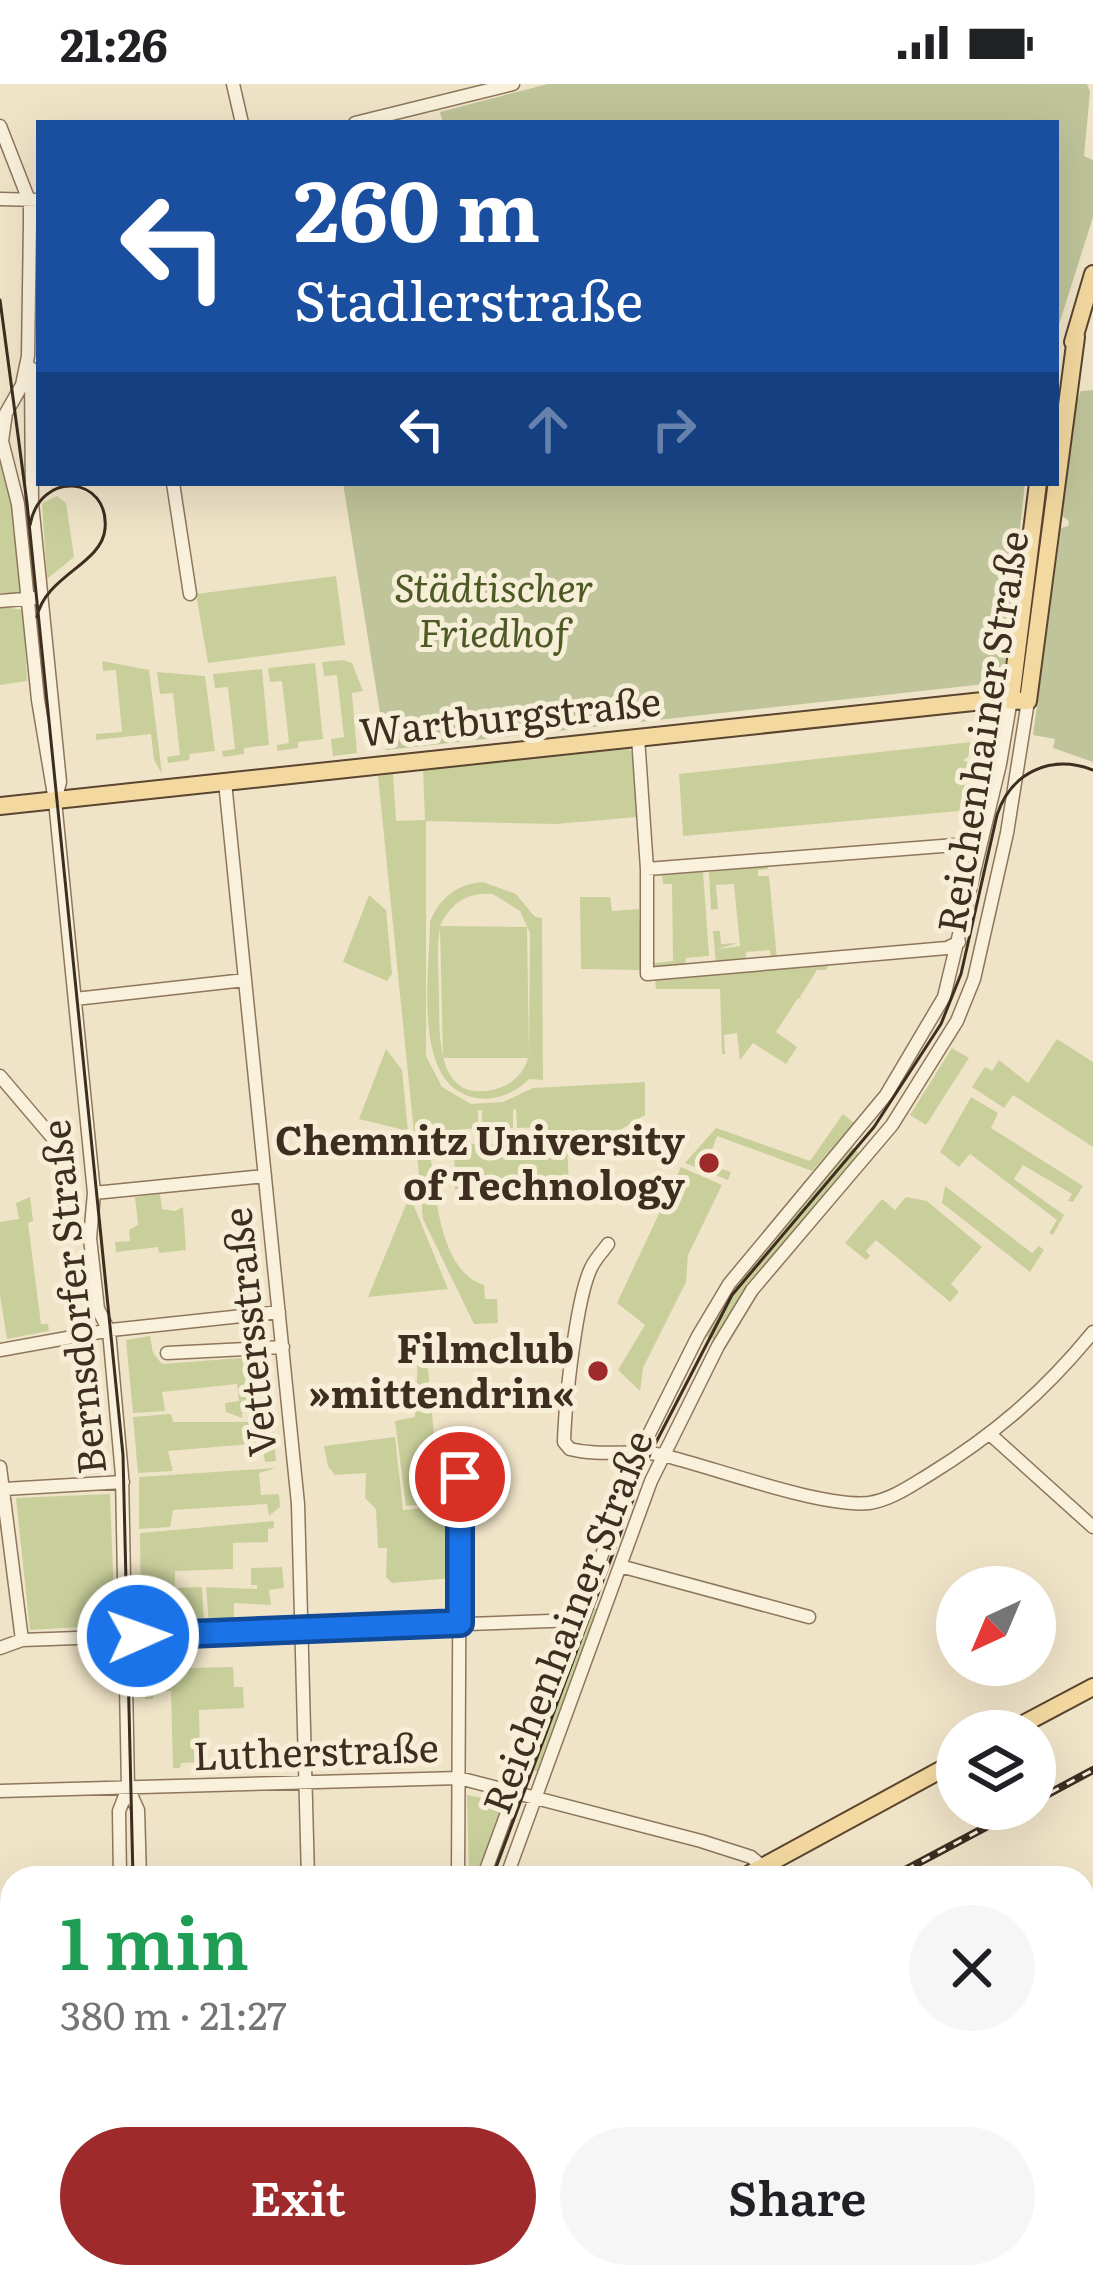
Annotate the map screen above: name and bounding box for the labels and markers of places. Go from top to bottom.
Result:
place label: Chemnitz University of Technology [275,1109,685,1212]
marker: Chemnitz University of Technology [696,1150,722,1176]
place label: Filmclub »mittendrin« [309,1317,574,1420]
marker: Filmclub »mittendrin« [585,1358,611,1384]
pin [409,1426,511,1528]

